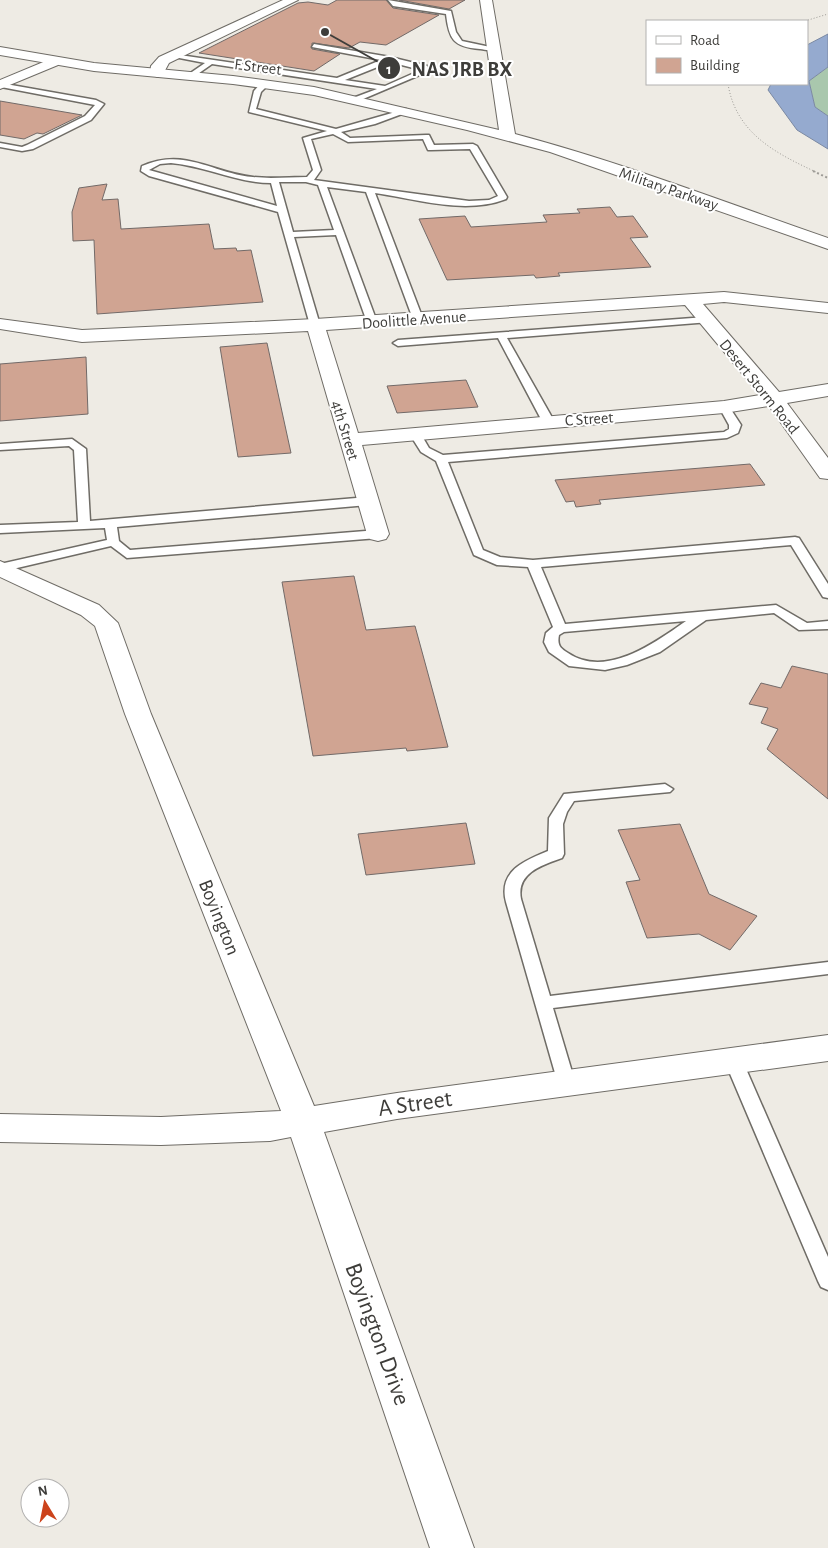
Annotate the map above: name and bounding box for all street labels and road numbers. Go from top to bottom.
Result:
street label: F Street [233,56,282,78]
street label: Military Parkway [617,165,720,214]
street label: Doolittle Avenue [361,308,467,332]
street label: Desert Storm Road [716,336,802,437]
street label: 4th Street [328,399,362,462]
street label: C Street [564,409,614,429]
street label: Boyington [195,877,243,958]
street label: A Street [377,1087,454,1121]
street label: Boyington Drive [340,1260,414,1409]

